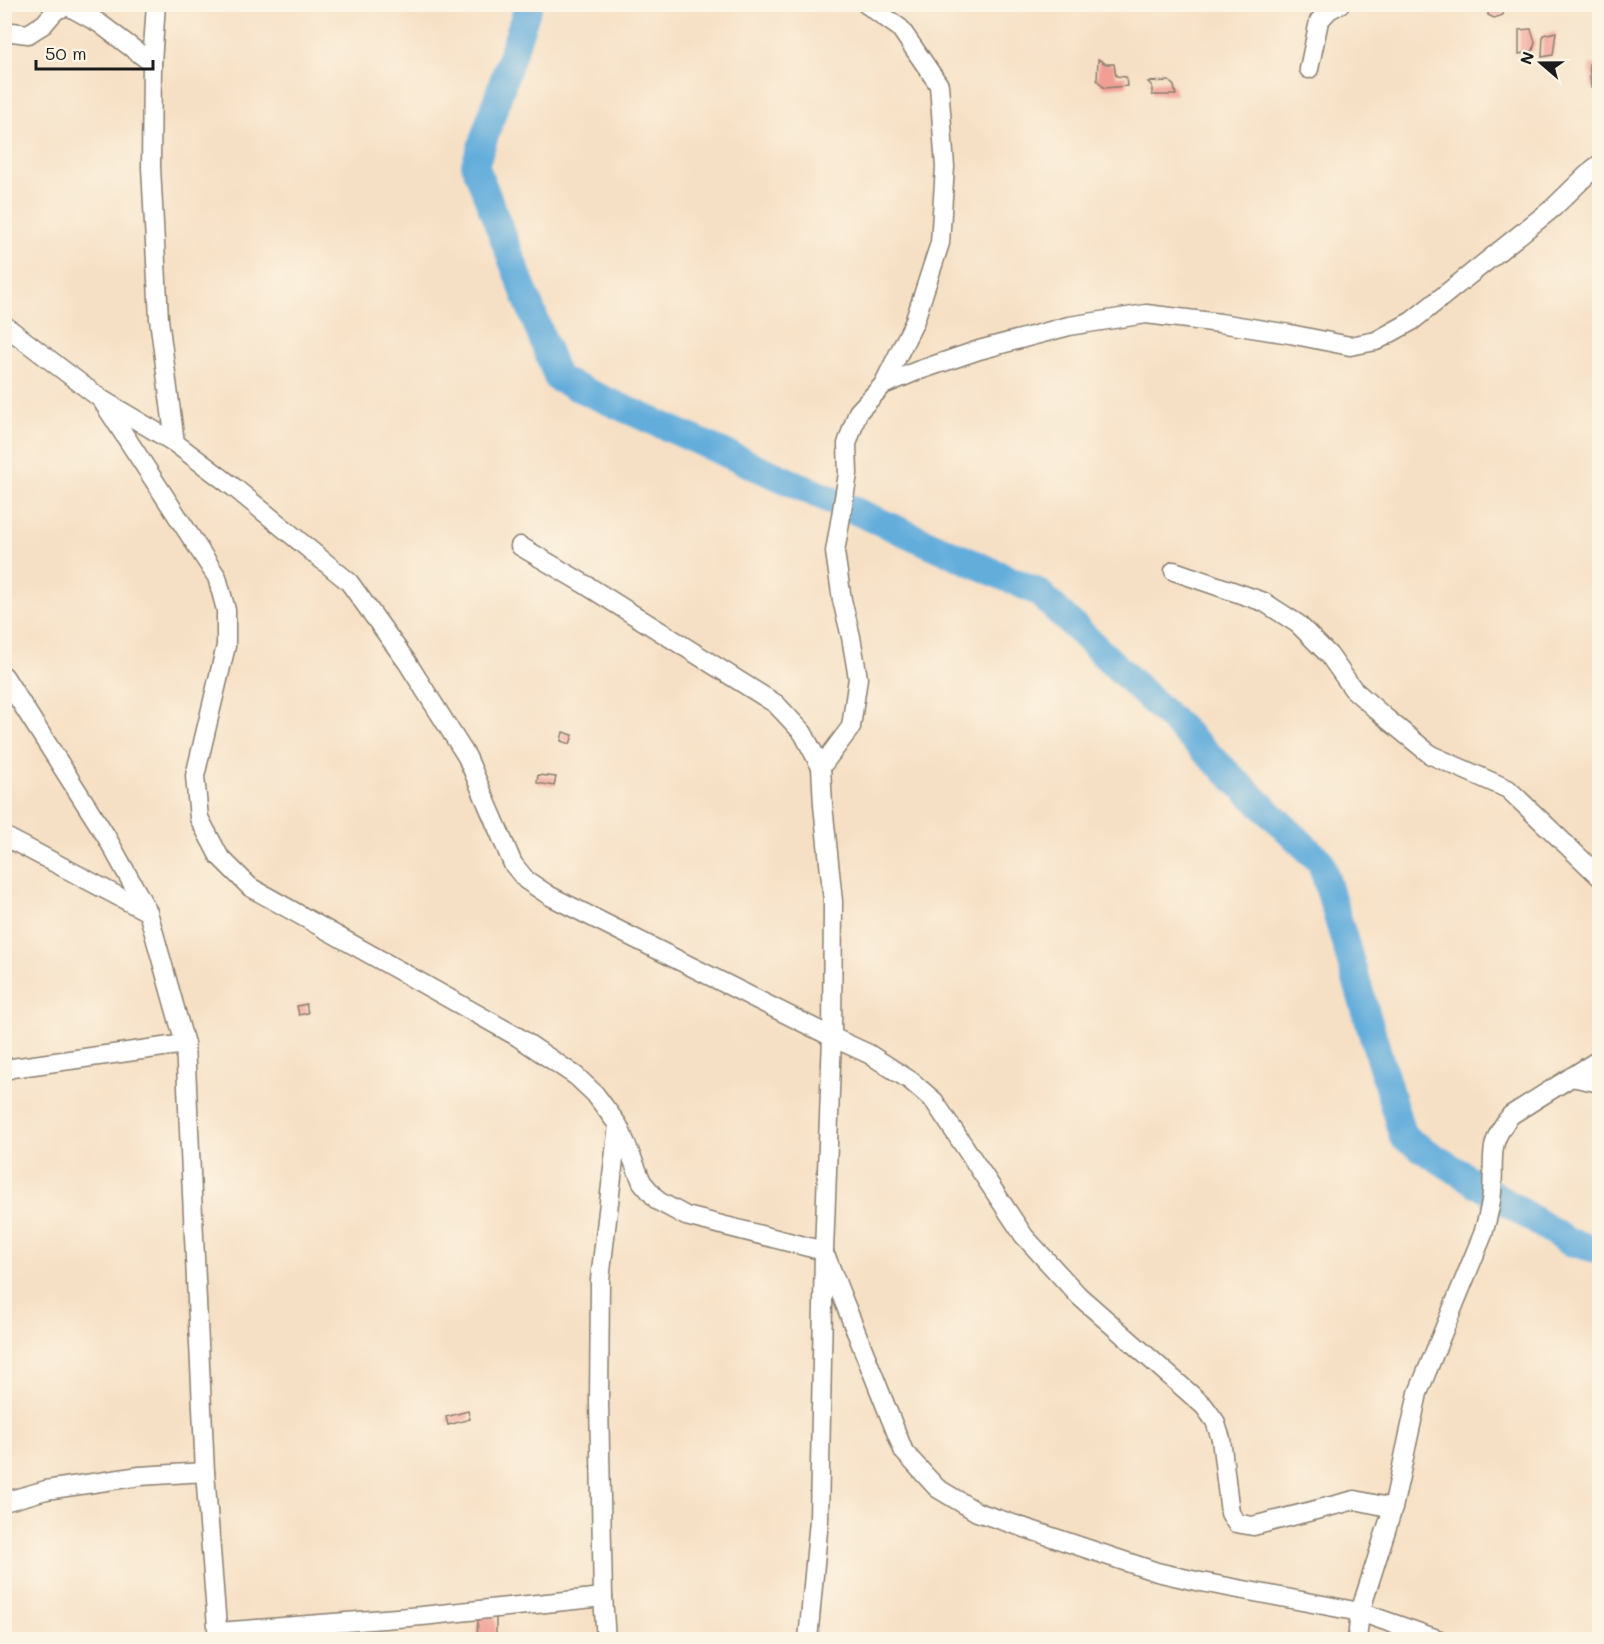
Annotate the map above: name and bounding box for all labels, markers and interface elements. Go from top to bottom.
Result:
scale bar [36,33,153,71]
north arrow [1511,33,1571,93]
text: 50 m [45,41,87,65]
text: N [1514,48,1538,67]

